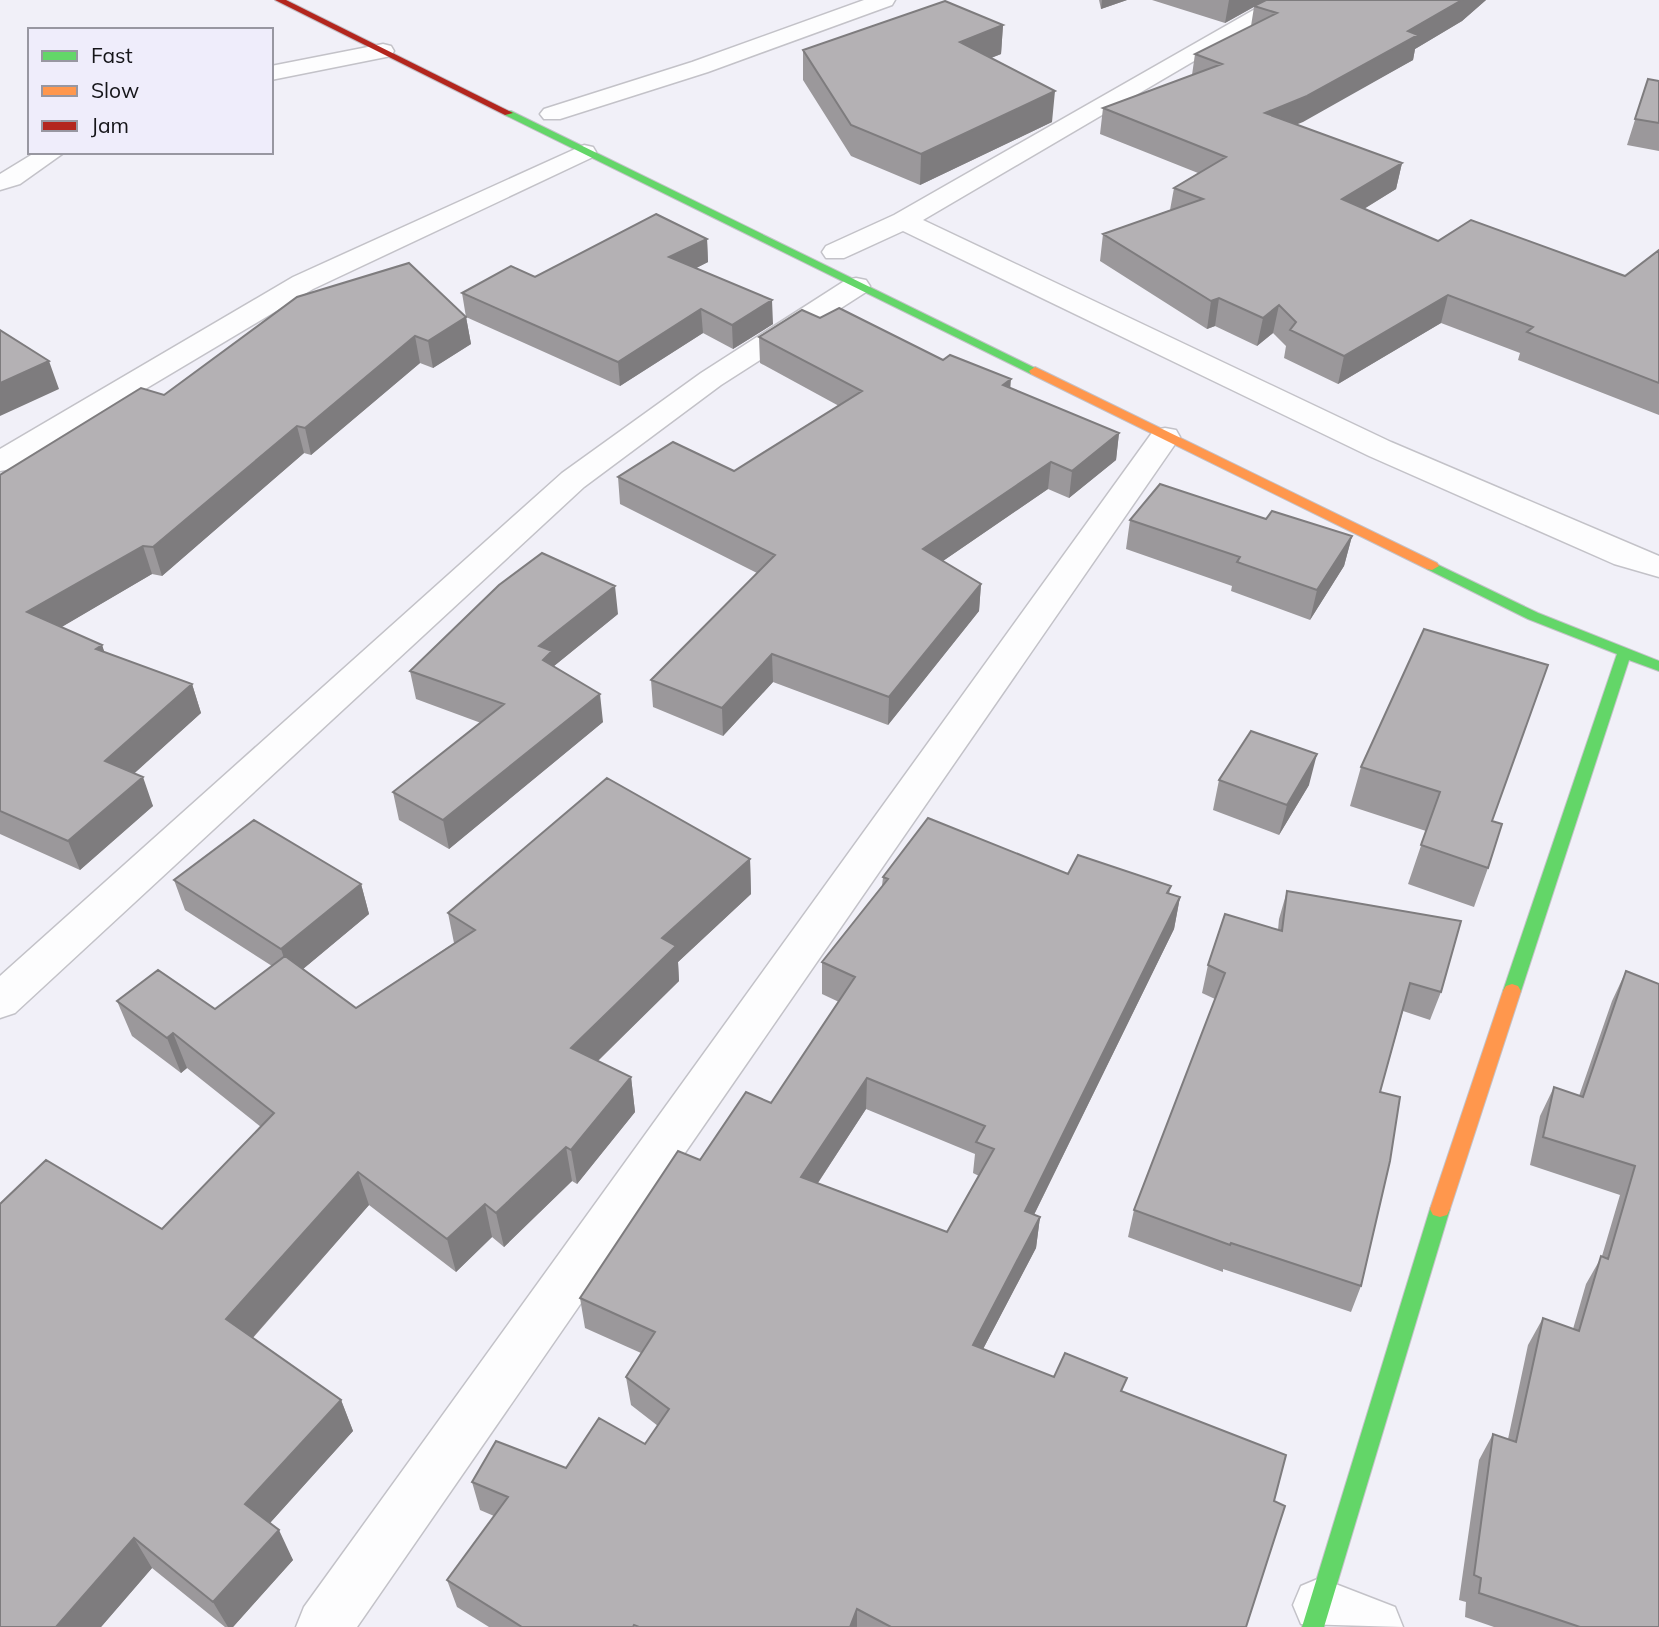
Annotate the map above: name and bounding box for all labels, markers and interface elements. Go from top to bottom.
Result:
legend [28,28,273,154]
text: Fast [91,42,133,68]
text: Slow [91,77,139,103]
text: Jam [91,112,129,138]

